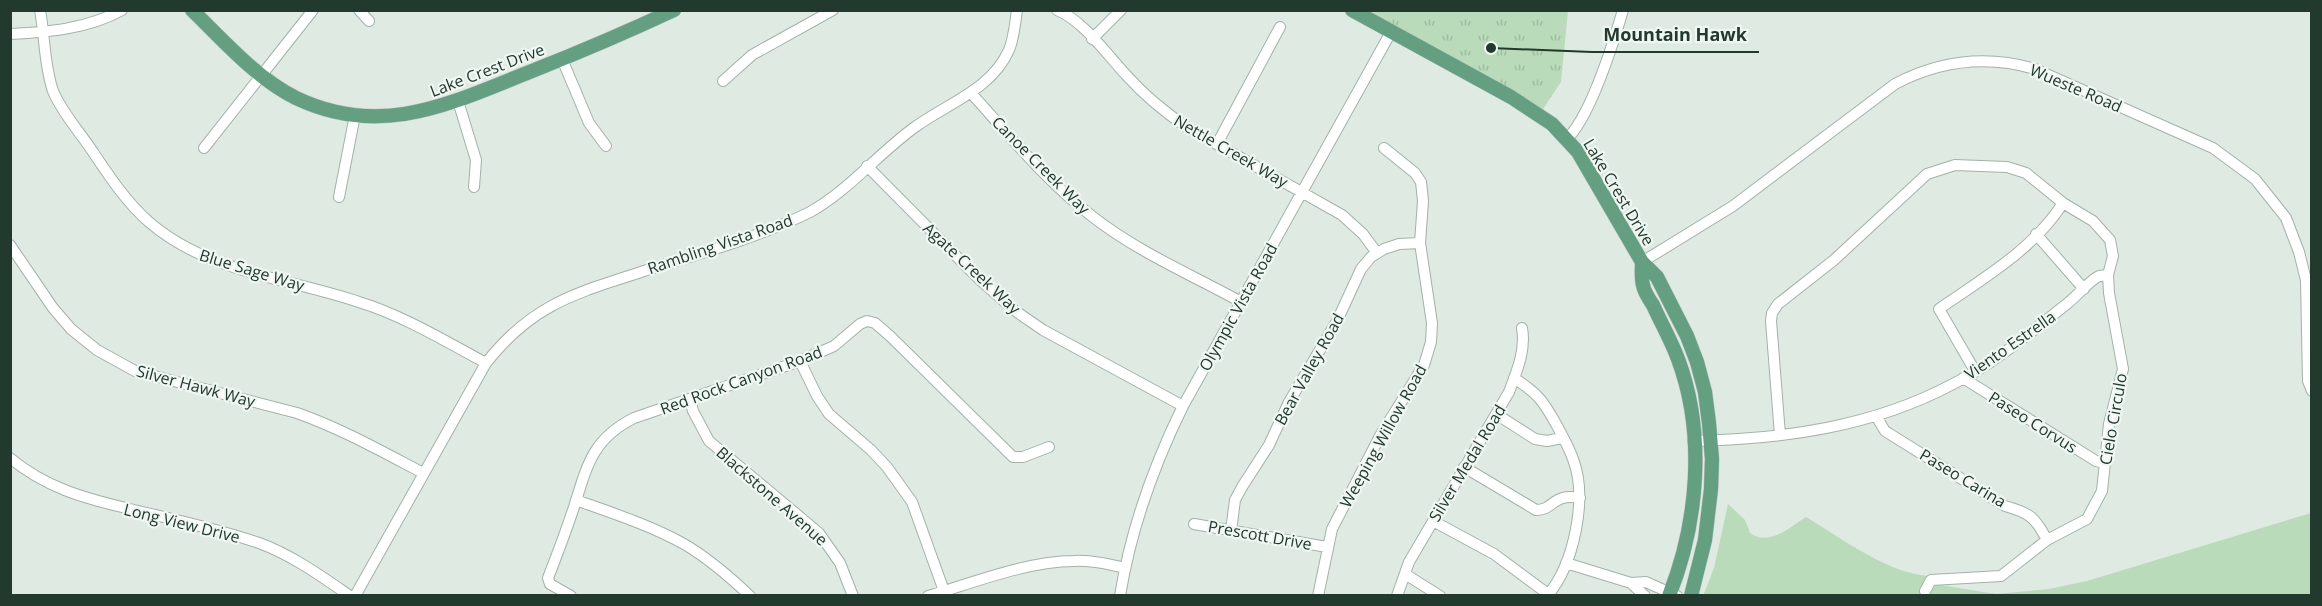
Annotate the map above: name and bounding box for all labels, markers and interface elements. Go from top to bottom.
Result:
callout: Mountain Hawk [1592,16,1759,52]
text: Mountain Hawk [1603,22,1748,46]
street label: Lake Crest Drive [427,38,547,102]
street label: Wueste Road [2026,59,2126,117]
street label: Nettle Creek Way [1170,109,1293,193]
street label: Canoe Creek Way [987,111,1096,220]
street label: Lake Crest Drive [1578,134,1660,250]
street label: Rambling Vista Road [644,209,796,279]
street label: Agate Creek Way [919,217,1026,319]
street label: Olympic Vista Road [1194,239,1282,375]
street label: Blue Sage Way [197,244,308,297]
street label: Viento Estrella [1960,305,2060,385]
street label: Bear Valley Road [1269,309,1349,429]
street label: Red Rock Canyon Road [657,340,825,420]
street label: Silver Hawk Way [134,360,259,413]
street label: Weeping Willow Road [1334,360,1432,512]
street label: Cielo Circulo [2094,371,2132,467]
street label: Paseo Corvus [1985,386,2081,458]
street label: Silver Medal Road [1423,400,1511,526]
street label: Blackstone Avenue [712,441,832,551]
street label: Paseo Carina [1916,444,2010,512]
street label: Long View Drive [122,498,242,548]
street label: Prescott Drive [1206,515,1314,555]

